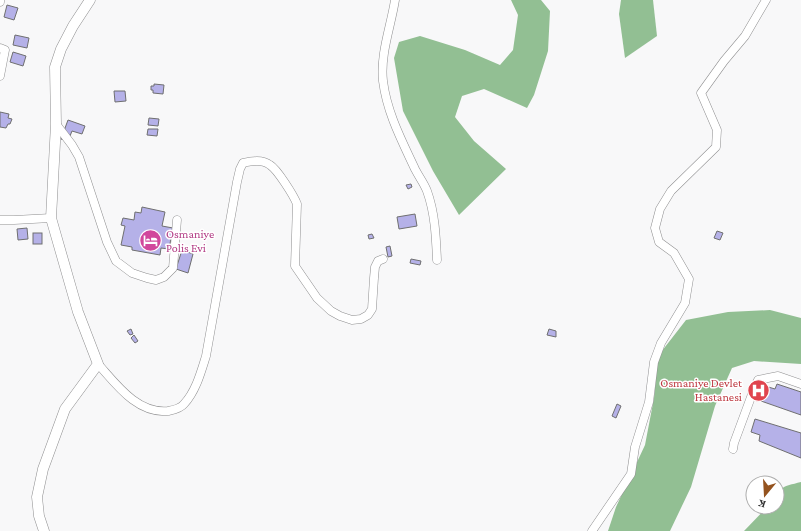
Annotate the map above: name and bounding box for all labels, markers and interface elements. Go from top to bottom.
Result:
place label: Osmaniye Polis Evi [166,227,214,255]
hotel icon: Osmaniye Polis Evi [138,228,164,254]
place label: Osmaniye Devlet Hastanesi [660,376,743,404]
hospital icon: Osmaniye Devlet Hastanesi [745,377,771,403]
north arrow [745,475,785,515]
text: K [756,497,767,511]

